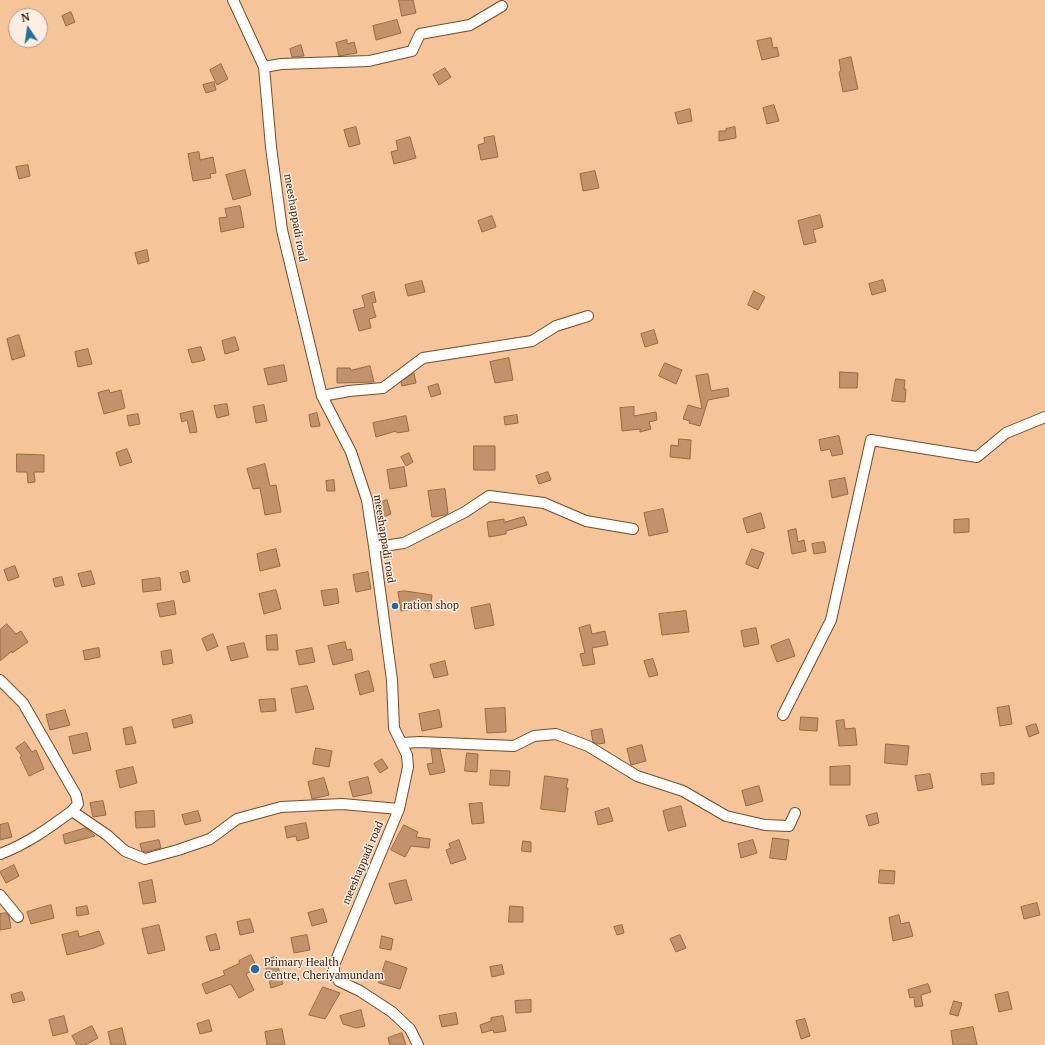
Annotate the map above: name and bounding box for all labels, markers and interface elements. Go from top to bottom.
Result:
north arrow [8,8,48,48]
text: N [20,10,31,25]
street label: meeshappadi road [281,173,309,263]
street label: meeshappadi road [370,494,398,584]
place label: ration shop [403,599,459,613]
marker: ration shop [390,601,400,611]
street label: meeshappadi road [339,819,387,907]
place label: Primary Health Centre, Cheriyamundam [264,956,384,982]
marker: Primary Health Centre, Cheriyamundam [249,963,261,975]

